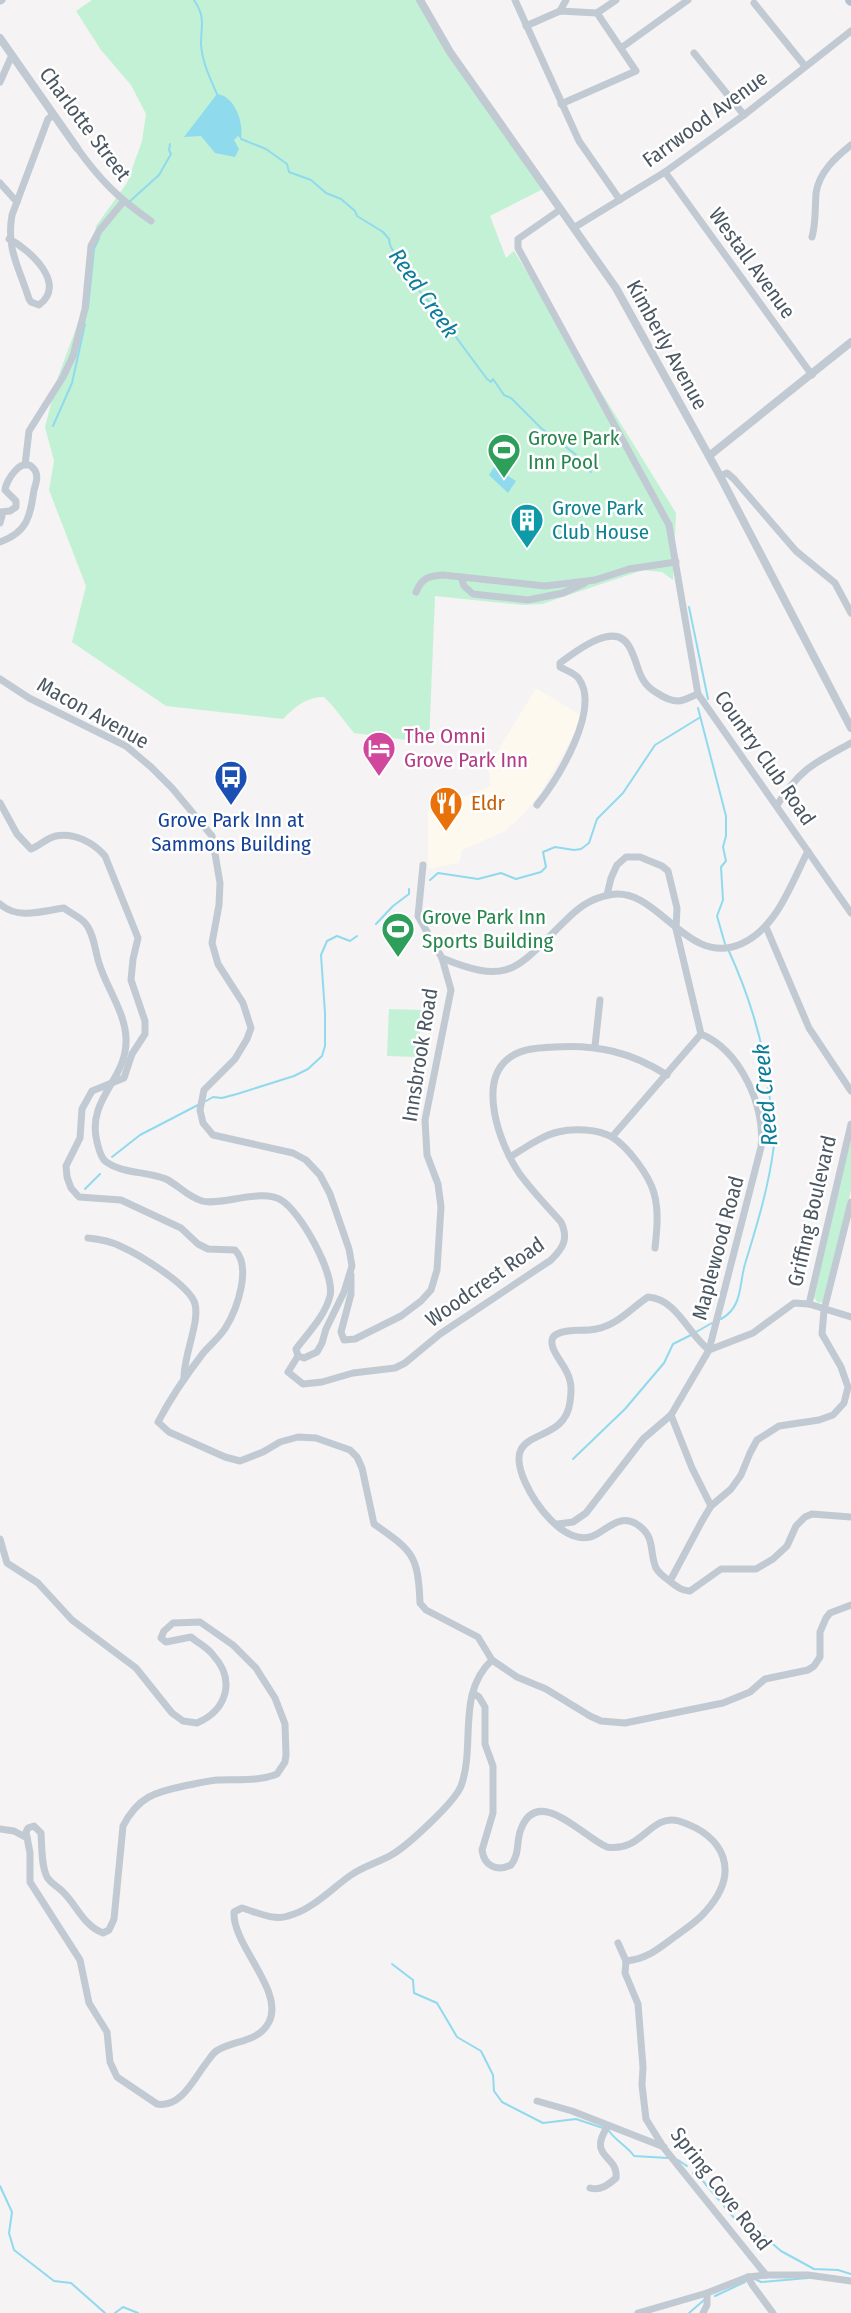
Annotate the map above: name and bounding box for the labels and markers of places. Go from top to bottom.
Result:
place label: Grove Park Inn Pool [528,425,620,475]
sports icon: Grove Park Inn Pool [485,431,523,480]
place label: Grove Park Club House [552,495,649,545]
building icon: Grove Park Club House [508,501,546,550]
place label: The Omni Grove Park Inn [404,723,528,773]
hotel icon: The Omni Grove Park Inn [360,729,398,778]
bus stop icon: Grove Park Inn at Sammons Building [212,758,250,807]
restaurant icon: Eldr [427,784,465,833]
place label: Eldr [471,790,505,816]
place label: Grove Park Inn at Sammons Building [151,807,311,857]
place label: Grove Park Inn Sports Building [422,904,554,954]
sports icon: Grove Park Inn Sports Building [379,910,417,959]

